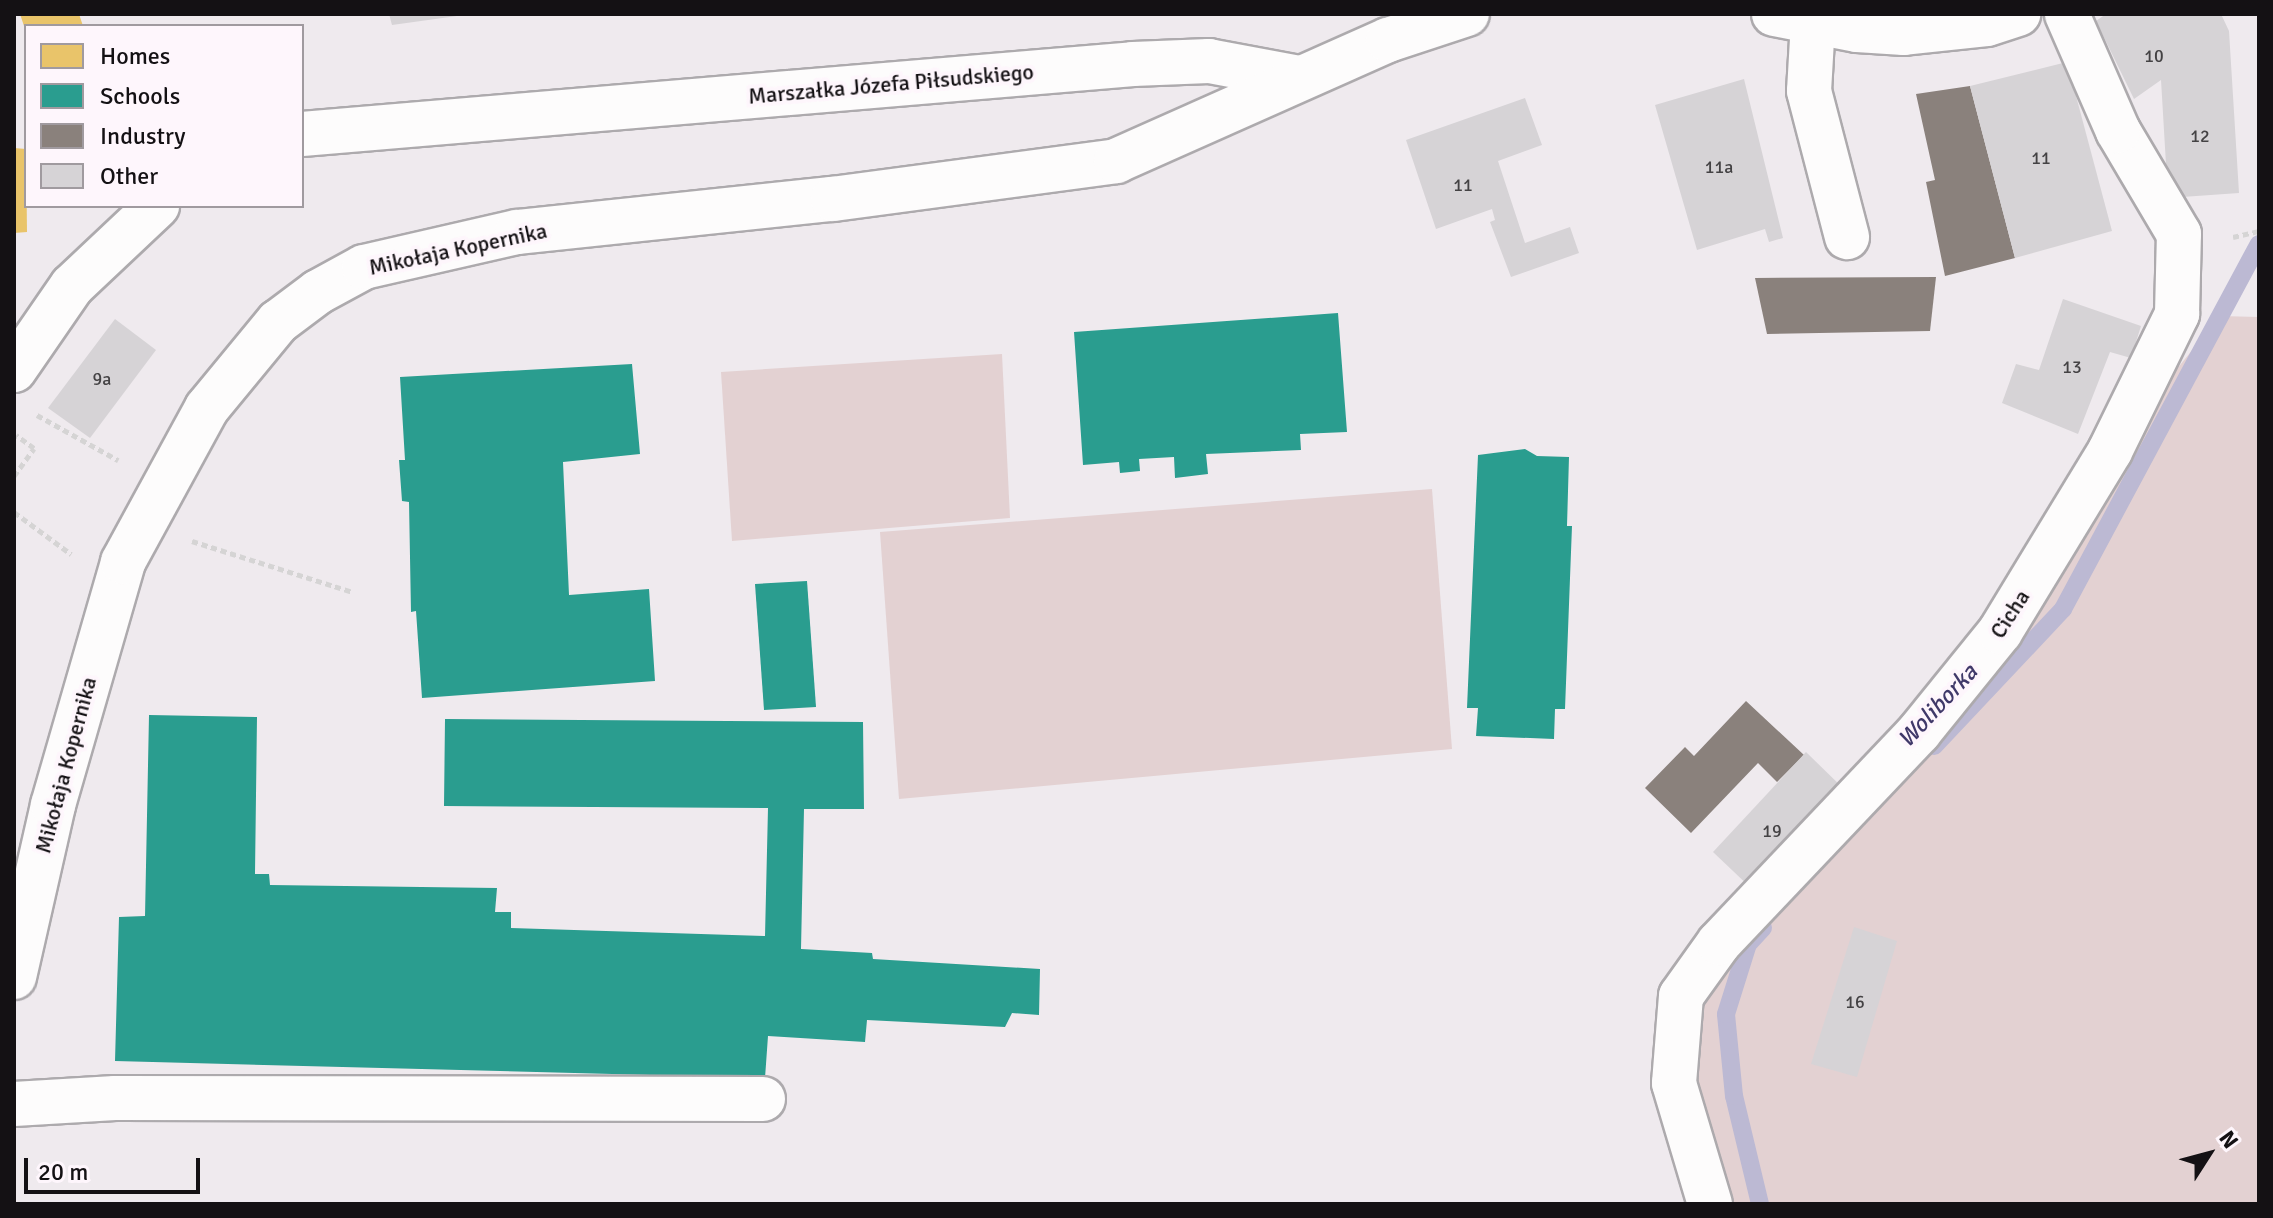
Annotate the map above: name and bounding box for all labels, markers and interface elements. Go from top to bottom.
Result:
legend [24,24,304,208]
text: Homes [100,41,170,71]
house number: 10 [2144,45,2164,67]
street label: Marszałka Józefa Piłsudskiego [747,58,1035,110]
text: Schools [100,81,180,111]
text: Industry [100,121,186,151]
house number: 12 [2190,125,2210,147]
house number: 11 [2031,147,2051,169]
house number: 11a [1705,156,1733,178]
text: Other [100,161,158,191]
house number: 11 [1453,174,1473,196]
street label: Mikołaja Kopernika [366,217,550,281]
house number: 13 [2062,356,2082,378]
house number: 9a [93,368,111,390]
street label: Cicha [1985,585,2035,643]
water label: Woliborka [1892,658,1984,754]
street label: Mikołaja Kopernika [30,674,102,856]
house number: 19 [1762,820,1782,842]
house number: 16 [1845,991,1865,1013]
north arrow [2169,1114,2249,1194]
text: N [2213,1125,2244,1154]
scale bar [28,1142,204,1192]
text: 20 m [38,1157,88,1187]

